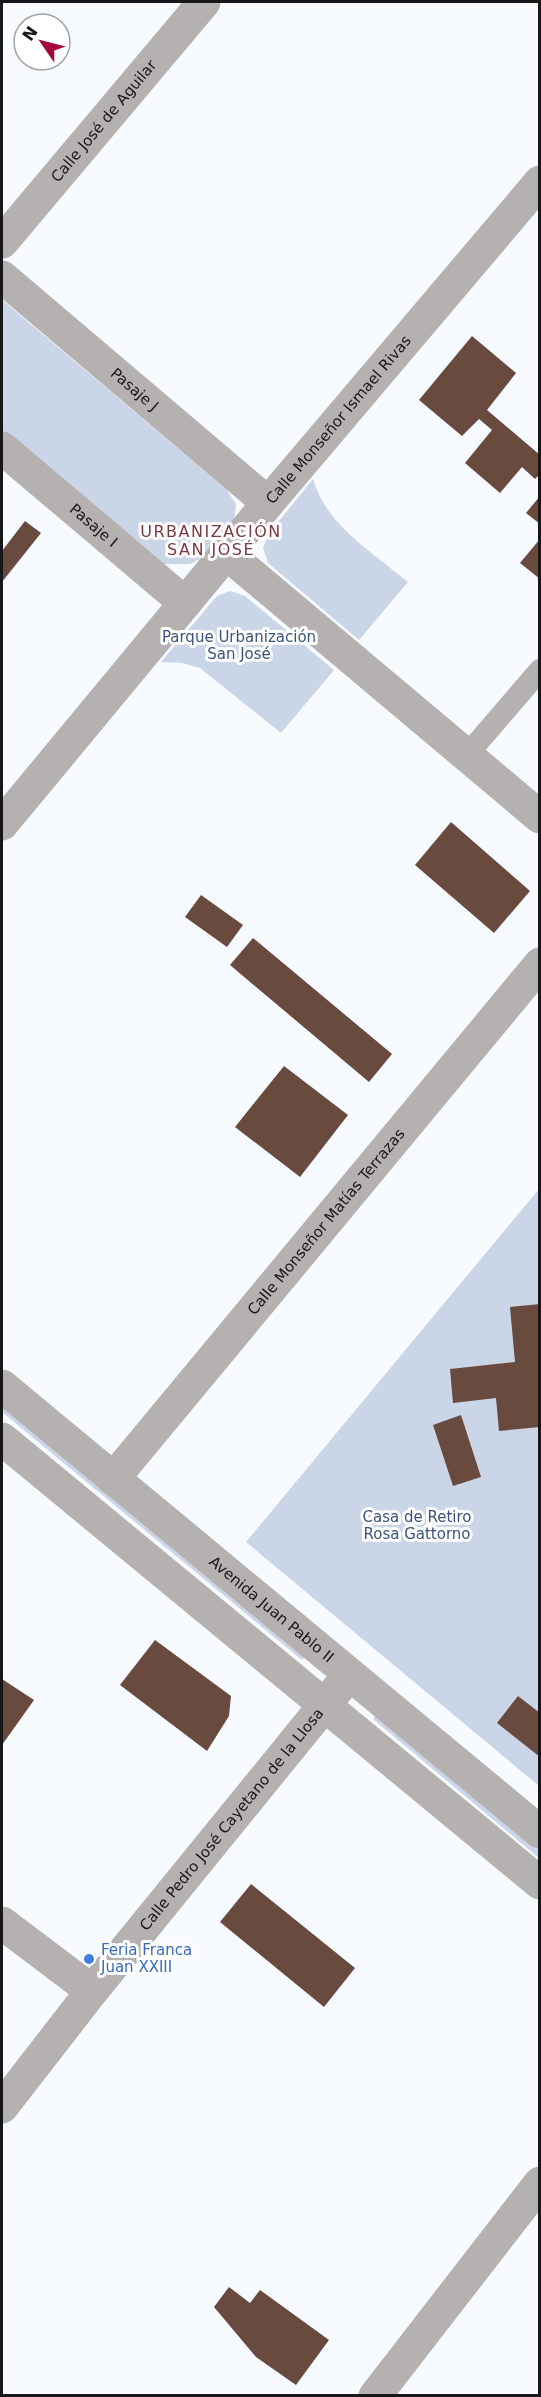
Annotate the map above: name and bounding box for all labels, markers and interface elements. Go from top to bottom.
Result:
north arrow [12,12,72,72]
text: N [19,23,42,45]
street label: Calle José de Aguilar [47,56,161,186]
street label: Calle Monseñor Ismael Rivas [262,332,415,508]
street label: Pasaje J [107,364,162,415]
street label: Pasaje I [66,500,121,551]
district label: URBANIZACIÓN SAN JOSÉ [140,522,282,559]
park label: Parque Urbanización San José [162,628,316,663]
street label: Calle Monseñor Matías Terrazas [244,1125,409,1319]
park label: Casa de Retiro Rosa Gattorno [363,1508,472,1543]
street label: Avenida Juan Pablo II [206,1553,337,1666]
street label: Calle Pedro José Cayetano de la Llosa [136,1705,327,1934]
place label: Feria Franca Juan XXIII [100,1941,192,1976]
marker: Feria Franca Juan XXIII [82,1952,96,1966]

